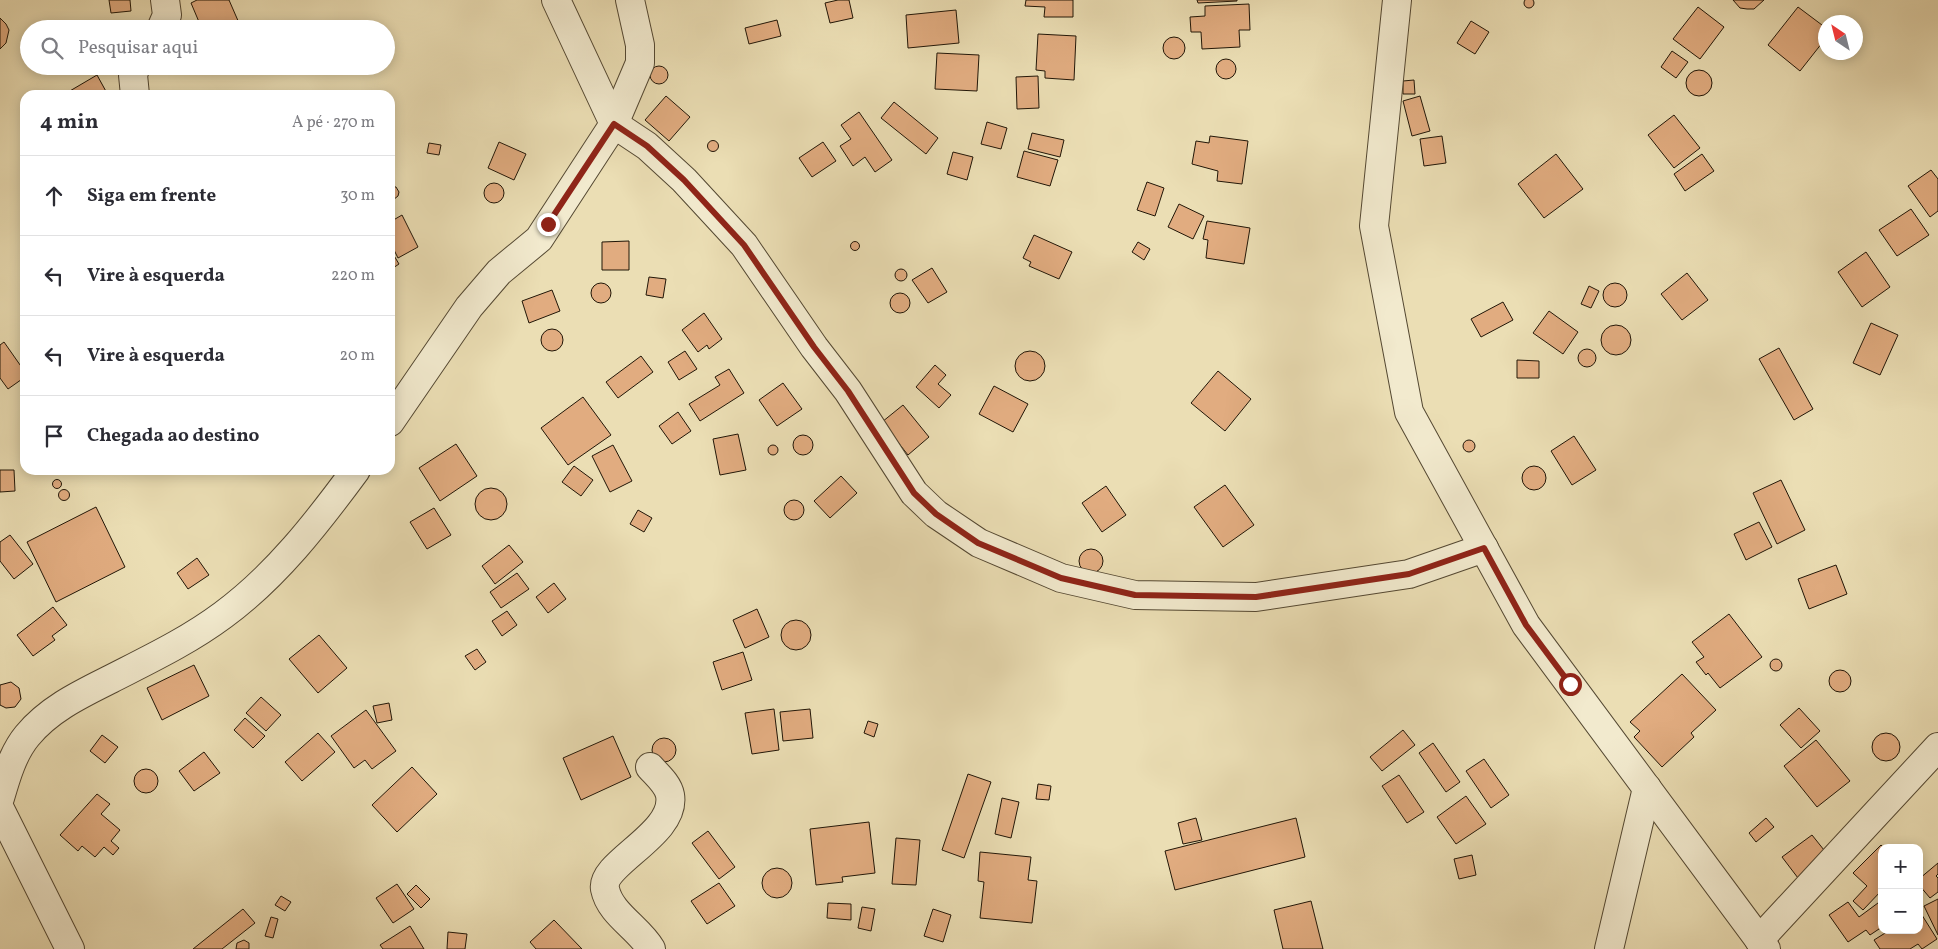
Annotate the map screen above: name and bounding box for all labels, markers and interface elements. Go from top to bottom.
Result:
north arrow [1818,15,1863,60]
search box [20,20,395,75]
icon: search [38,34,66,62]
text: Pesquisar aqui [78,35,198,61]
text: 4 min [40,108,99,137]
text: A pé · 270 m [292,112,375,134]
icon: ahead [40,182,68,210]
text: Siga em frente [87,183,216,209]
text: 30 m [340,185,375,207]
route end [537,213,560,236]
icon: left [40,262,68,290]
text: Vire à esquerda [87,263,225,289]
text: 220 m [331,265,375,287]
icon: left [40,342,68,370]
text: Vire à esquerda [87,343,225,369]
text: 20 m [340,345,375,367]
icon: arrive [40,422,68,450]
text: Chegada ao destino [87,423,259,449]
route start [1559,673,1582,696]
map controls [1878,844,1923,934]
button: + [1878,844,1923,889]
button: − [1878,889,1923,934]

